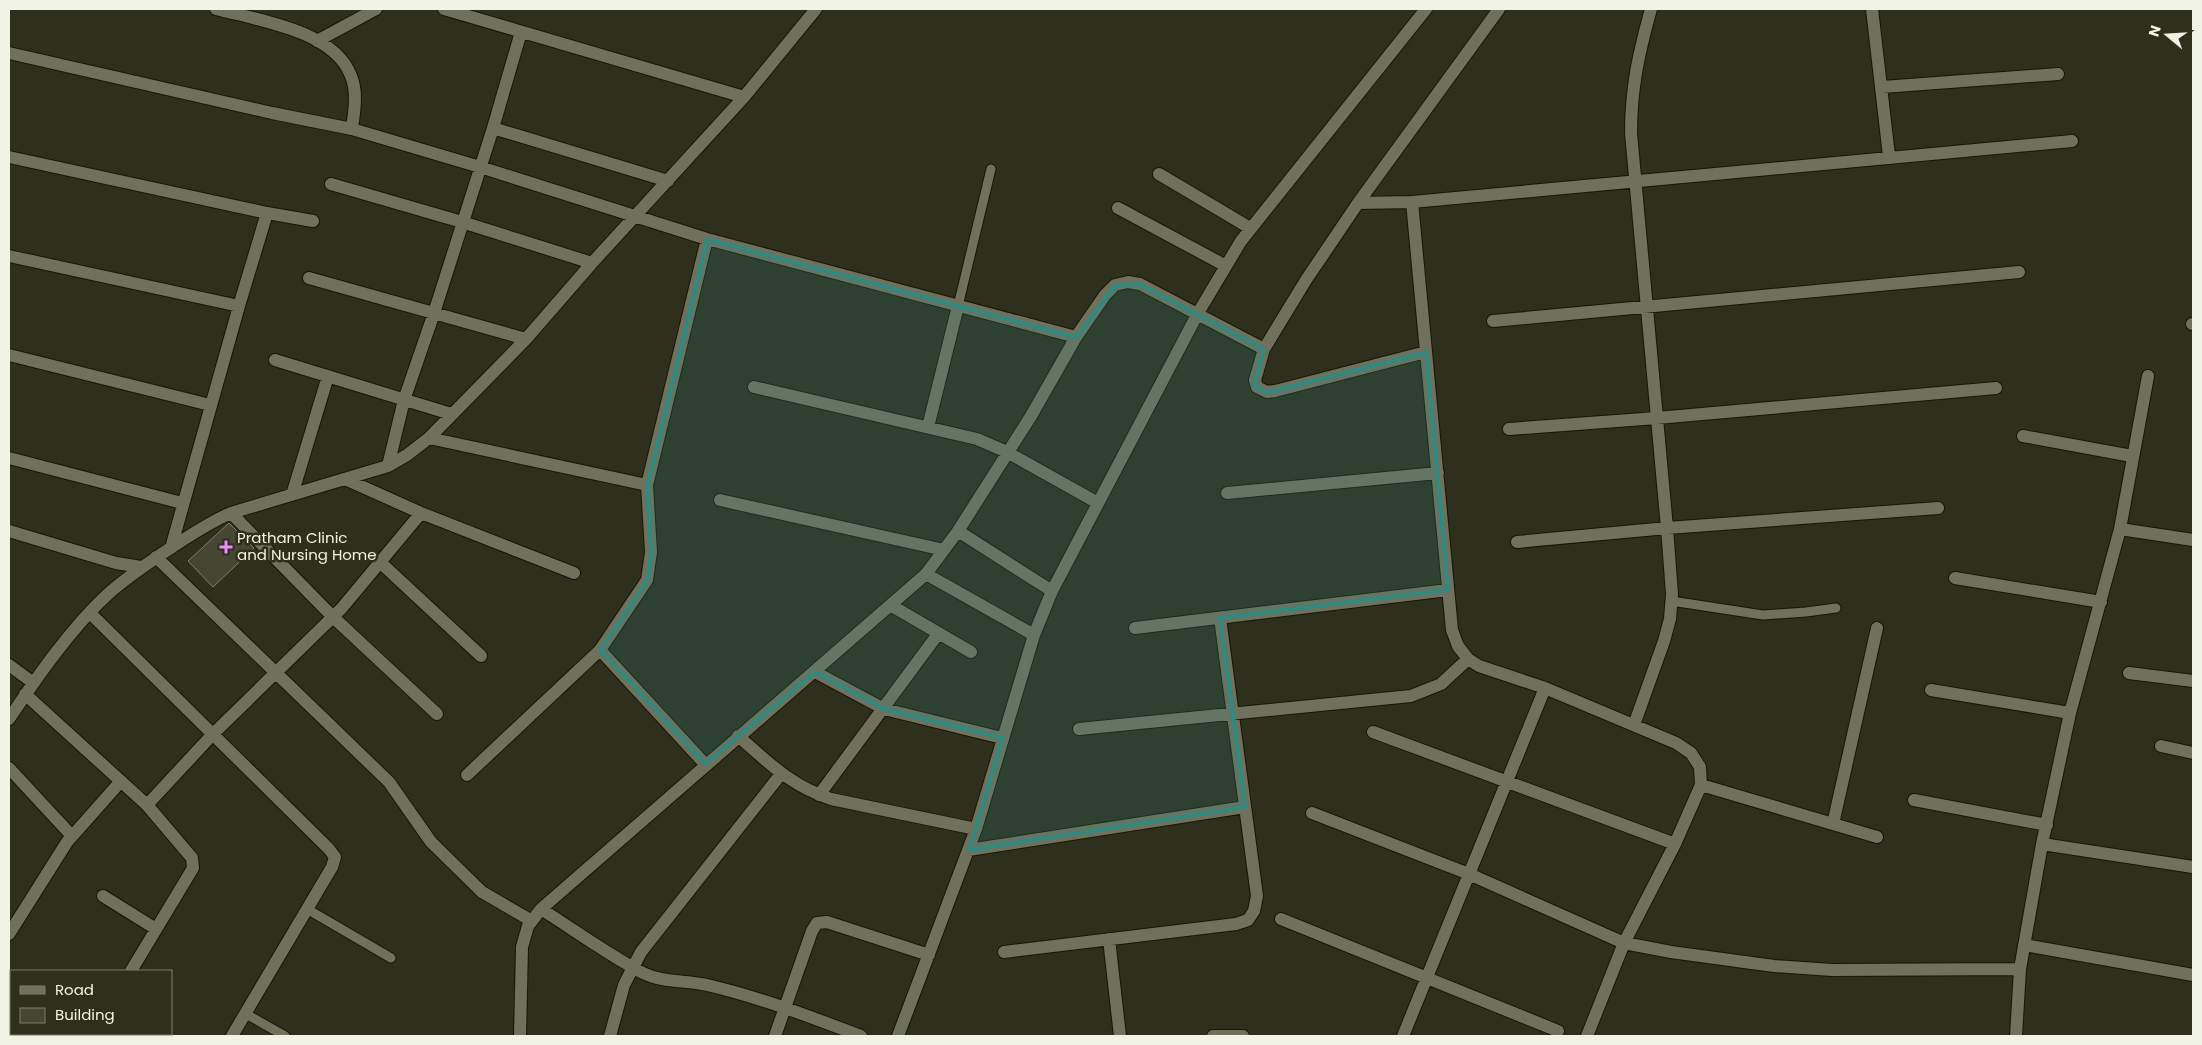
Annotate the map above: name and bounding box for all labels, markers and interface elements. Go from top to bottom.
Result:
north arrow [2142,10,2192,60]
text: N [2143,23,2166,39]
place label: Pratham Clinic and Nursing Home [237,527,377,565]
marker: Pratham Clinic and Nursing Home [219,540,233,554]
legend [10,970,172,1035]
text: Road [55,979,94,1000]
text: Building [55,1004,115,1025]

